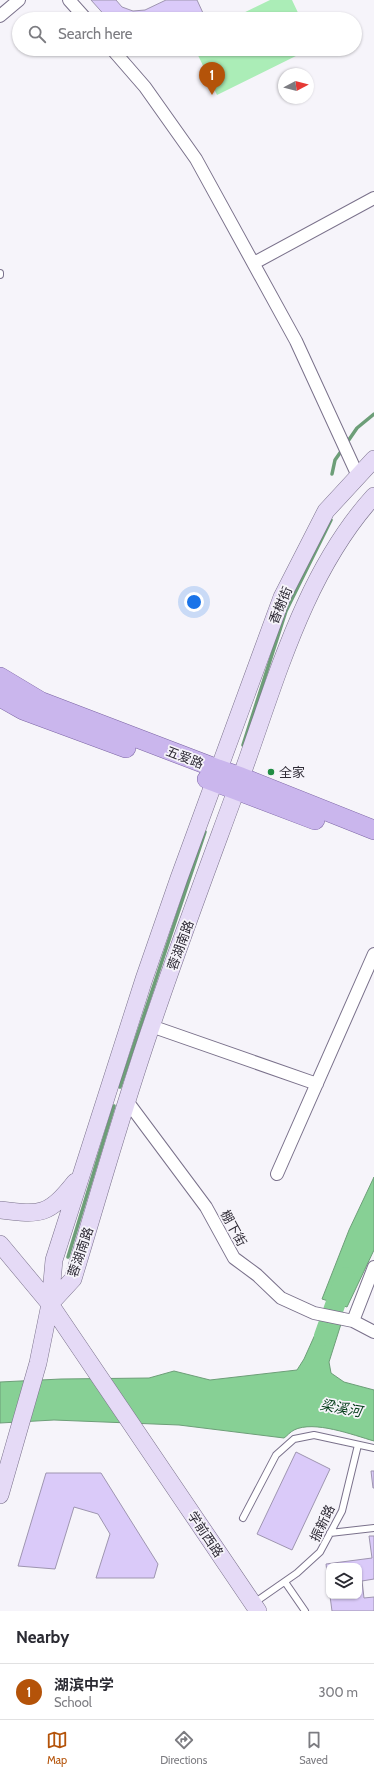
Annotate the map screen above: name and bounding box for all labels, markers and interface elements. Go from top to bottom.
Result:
search box [12,12,362,56]
icon: search [26,23,48,45]
text: Search here [58,25,133,43]
pin: 1 [199,62,225,95]
north arrow [278,68,314,104]
street label: 香榭街 [265,584,295,626]
your location [184,592,204,612]
street label: 五爱路 [164,743,206,771]
place label: 全家 [279,764,305,780]
marker: 全家 [266,767,276,777]
street label: 蓉湖南路 [164,918,196,972]
street label: 棚下街 [218,1207,250,1249]
street label: 蓉湖南路 [64,1225,96,1279]
water label: 梁溪河 [319,1395,366,1421]
street label: 振新路 [306,1502,338,1544]
street label: 学前西路 [185,1508,227,1560]
map controls [326,1563,362,1599]
button: layers [326,1563,362,1599]
text: Nearby [16,1627,69,1647]
text: 湖滨中学 [54,1676,114,1694]
text: 1 [27,1684,31,1700]
text: 300 m [318,1684,358,1700]
text: School [54,1694,92,1710]
tab: Map [46,1729,68,1767]
tab: Directions [160,1729,207,1767]
tab: Saved [299,1729,328,1767]

